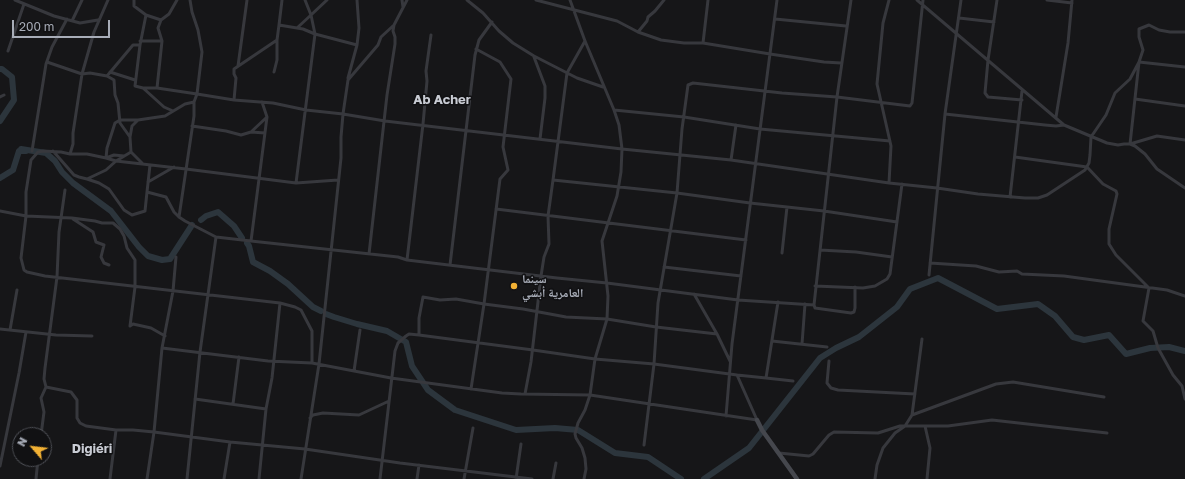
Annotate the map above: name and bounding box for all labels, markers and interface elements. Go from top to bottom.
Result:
scale bar [14,12,112,38]
text: 200 m [19,19,54,34]
district label: Ab Acher [413,92,471,108]
place label: سينما العامرية أبشي [522,272,583,300]
marker: سينما العامرية أبشي [509,281,519,291]
north arrow [12,427,52,467]
text: N [14,435,30,448]
district label: Digiéri [72,441,112,457]

